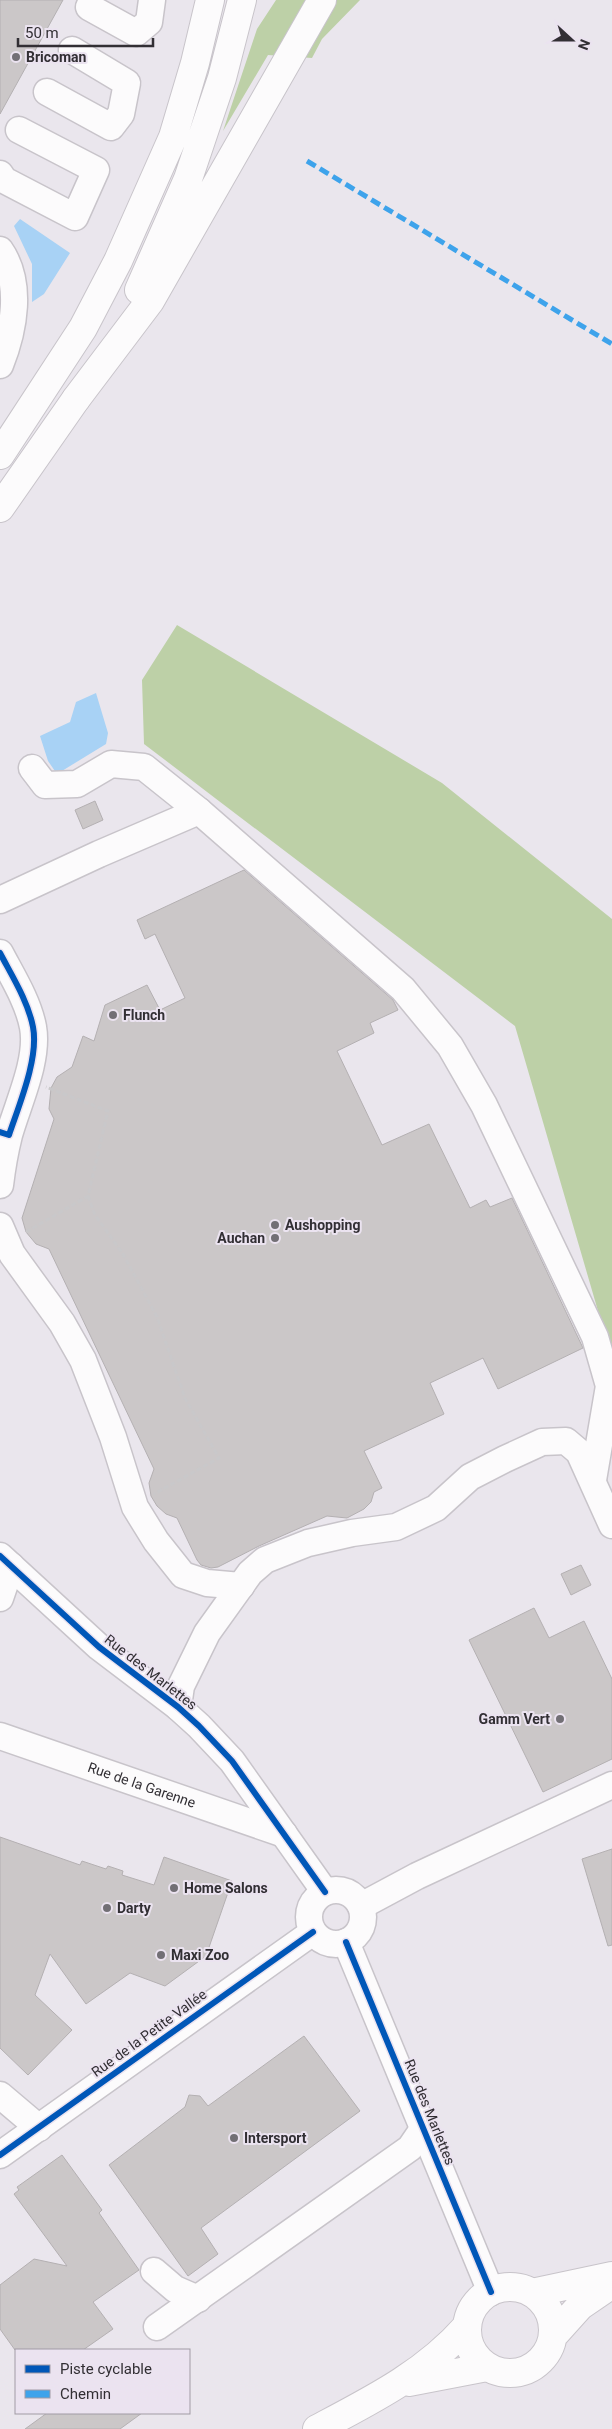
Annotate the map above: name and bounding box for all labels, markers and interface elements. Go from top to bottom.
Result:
scale bar [18,15,152,47]
north arrow [547,15,597,65]
text: 50 m [25,24,59,42]
text: N [575,37,593,52]
place label: Bricoman [26,49,87,65]
marker: Bricoman [10,51,22,63]
place label: Flunch [123,1007,165,1023]
marker: Flunch [107,1009,119,1021]
place label: Aushopping [285,1217,360,1233]
marker: Aushopping [269,1219,281,1231]
place label: Auchan [217,1230,265,1246]
marker: Auchan [269,1232,281,1244]
street label: Rue des Marlettes [102,1631,200,1713]
place label: Gamm Vert [479,1711,550,1727]
marker: Gamm Vert [554,1713,566,1725]
street label: Rue de la Garenne [86,1759,198,1811]
place label: Home Salons [184,1880,268,1896]
marker: Home Salons [168,1882,180,1894]
place label: Darty [117,1900,152,1916]
marker: Darty [101,1902,113,1914]
place label: Maxi Zoo [171,1947,229,1963]
marker: Maxi Zoo [155,1949,167,1961]
street label: Rue de la Petite Vallée [88,1986,210,2080]
street label: Rue des Marlettes [402,2057,458,2167]
place label: Intersport [244,2130,307,2146]
marker: Intersport [228,2132,240,2144]
legend [15,2349,190,2414]
text: Piste cyclable [60,2360,152,2378]
text: Chemin [60,2385,111,2403]

